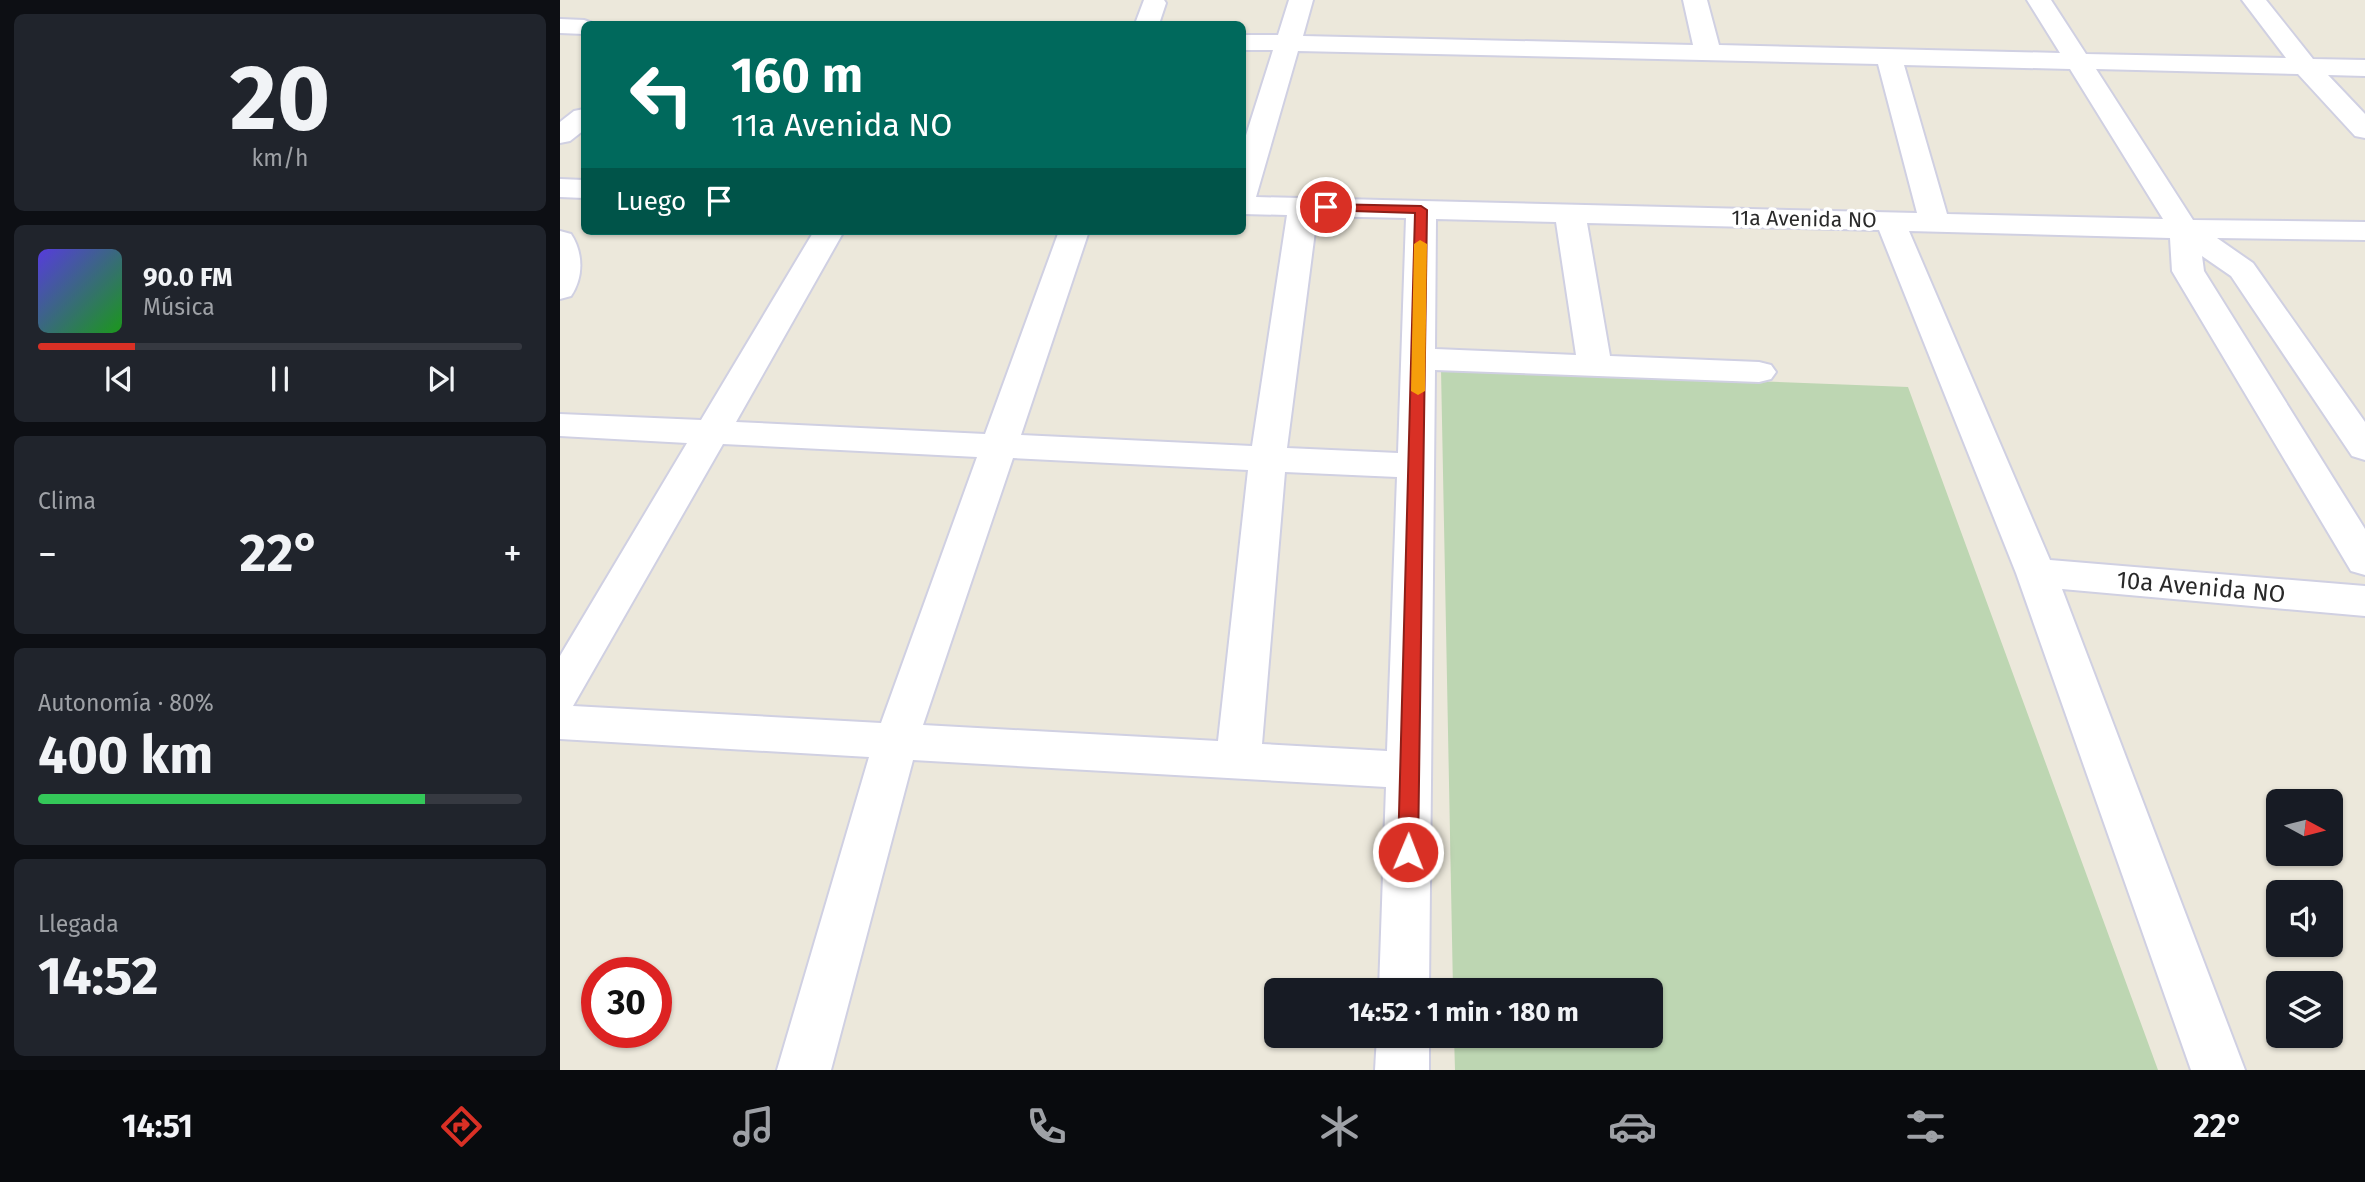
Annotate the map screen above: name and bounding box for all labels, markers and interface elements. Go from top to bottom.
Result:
text: 20 [230,44,330,153]
text: 160 m [731,46,863,105]
icon: left [616,49,707,140]
text: 11a Avenida NO [731,106,952,144]
text: km/h [252,144,308,172]
pin [1296,177,1356,237]
icon: arrive [700,182,738,220]
text: Luego [616,186,686,217]
icon: arrive [1307,188,1345,226]
street label: 11a Avenida NO [1731,205,1877,233]
text: 90.0 FM [143,262,232,293]
text: Música [143,293,215,321]
icon: previous [100,360,138,398]
icon: pause [261,360,299,398]
icon: next [422,360,460,398]
text: Clima [38,487,96,515]
text: 22° [240,522,320,585]
text: − [38,531,57,577]
text: + [503,531,522,577]
street label: 10a Avenida NO [2115,566,2287,608]
text: Autonomía · 80% [38,689,214,717]
text: 400 km [38,724,213,787]
north arrow [2266,789,2343,866]
map controls [2266,789,2343,1048]
position arrow [1371,815,1445,889]
button: sound [2266,880,2343,957]
text: Llegada [38,910,119,938]
text: 14:52 [38,945,158,1008]
speed limit sign: 30 [581,957,672,1048]
button: layers [2266,971,2343,1048]
text: 14:52 · 1 min · 180 m [1348,997,1579,1028]
icon: directions [437,1102,486,1151]
icon: music [729,1102,778,1151]
icon: phone [1022,1102,1071,1151]
icon: climate [1315,1102,1364,1151]
icon: car [1608,1102,1657,1151]
icon: filters [1901,1102,1950,1151]
text: 14:51 [122,1107,193,1145]
text: 22° [2193,1107,2243,1145]

